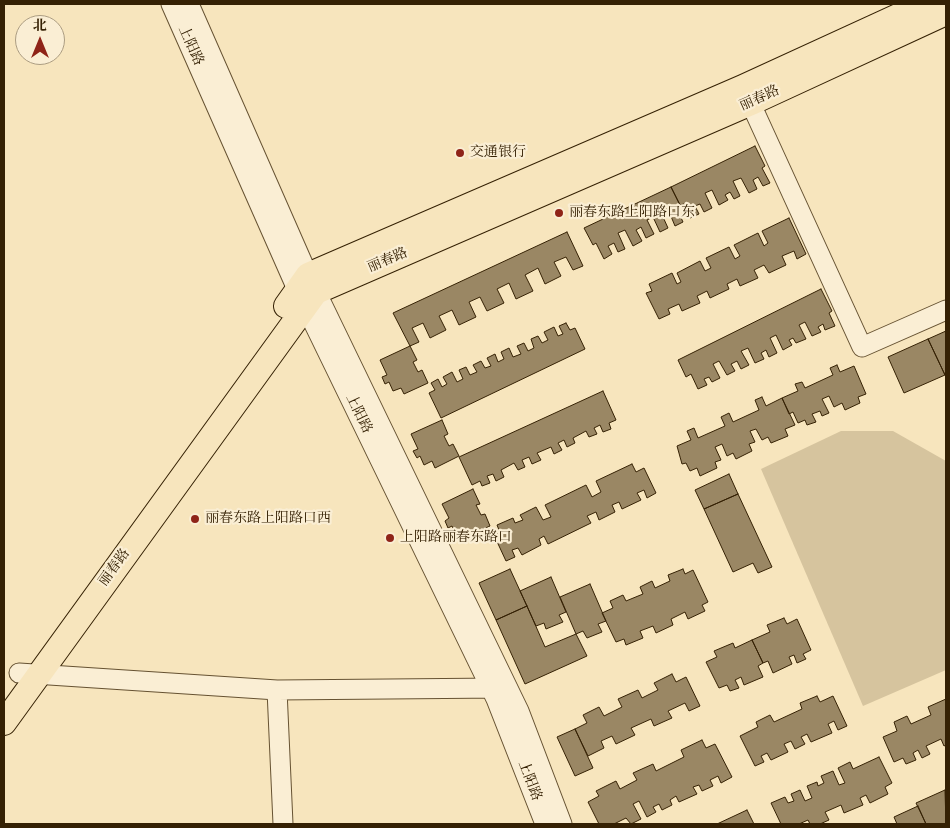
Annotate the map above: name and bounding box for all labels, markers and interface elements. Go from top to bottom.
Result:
north arrow [15,15,65,65]
text: 北 [33,17,47,35]
street label: 上阳路 [174,23,206,69]
street label: 丽春路 [737,83,783,115]
place label: 交通银行 [470,145,526,161]
marker: 交通银行 [454,147,466,159]
place label: 丽春东路上阳路口东 [569,205,695,221]
marker: 丽春东路上阳路口东 [553,207,565,219]
street label: 丽春路 [365,245,411,277]
street label: 上阳路 [341,391,375,437]
place label: 丽春东路上阳路口西 [205,511,331,527]
marker: 丽春东路上阳路口西 [189,513,201,525]
place label: 上阳路丽春东路口 [400,530,512,546]
marker: 上阳路丽春东路口 [384,532,396,544]
street label: 丽春路 [96,546,134,590]
street label: 上阳路 [514,758,544,804]

